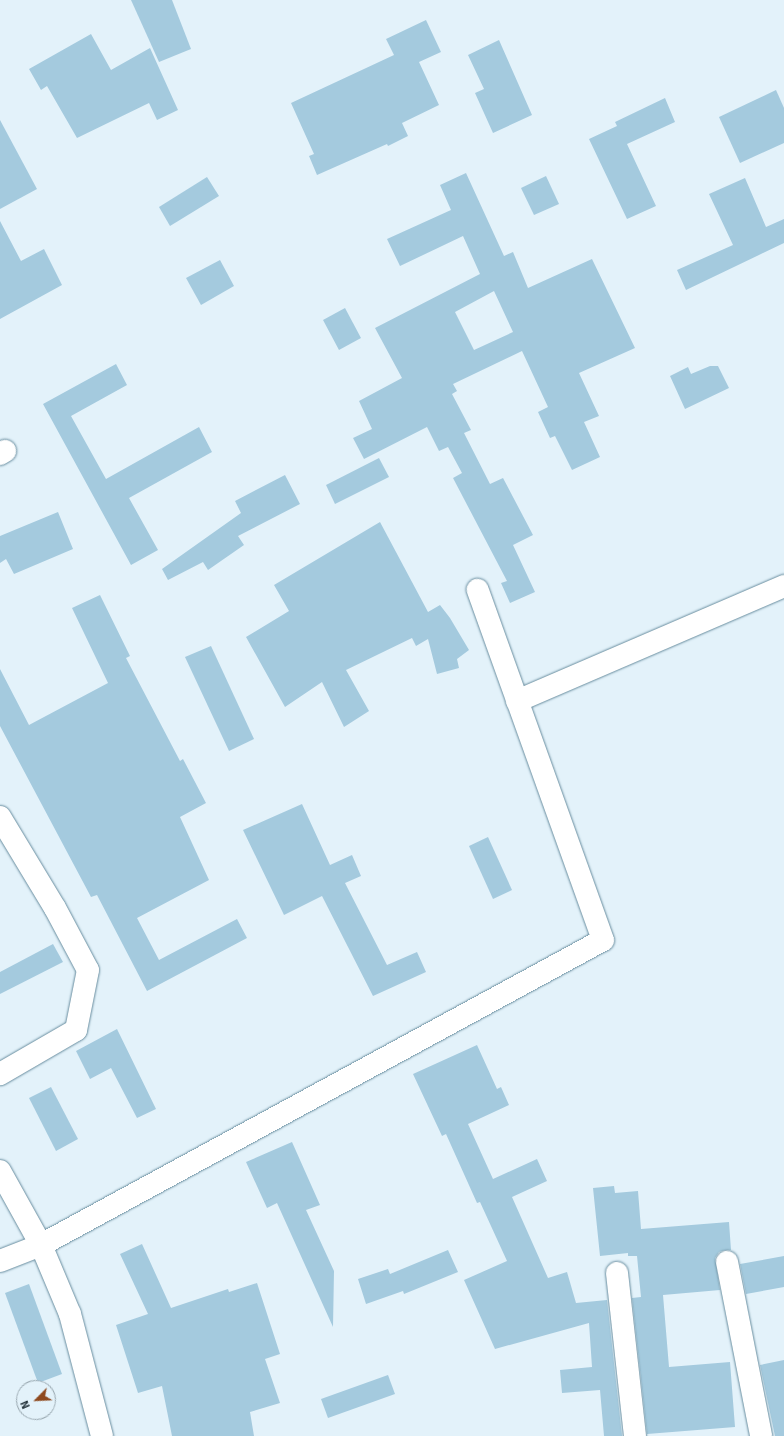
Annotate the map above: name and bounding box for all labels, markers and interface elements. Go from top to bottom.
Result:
north arrow [16,1380,56,1420]
text: N [18,1399,33,1411]

